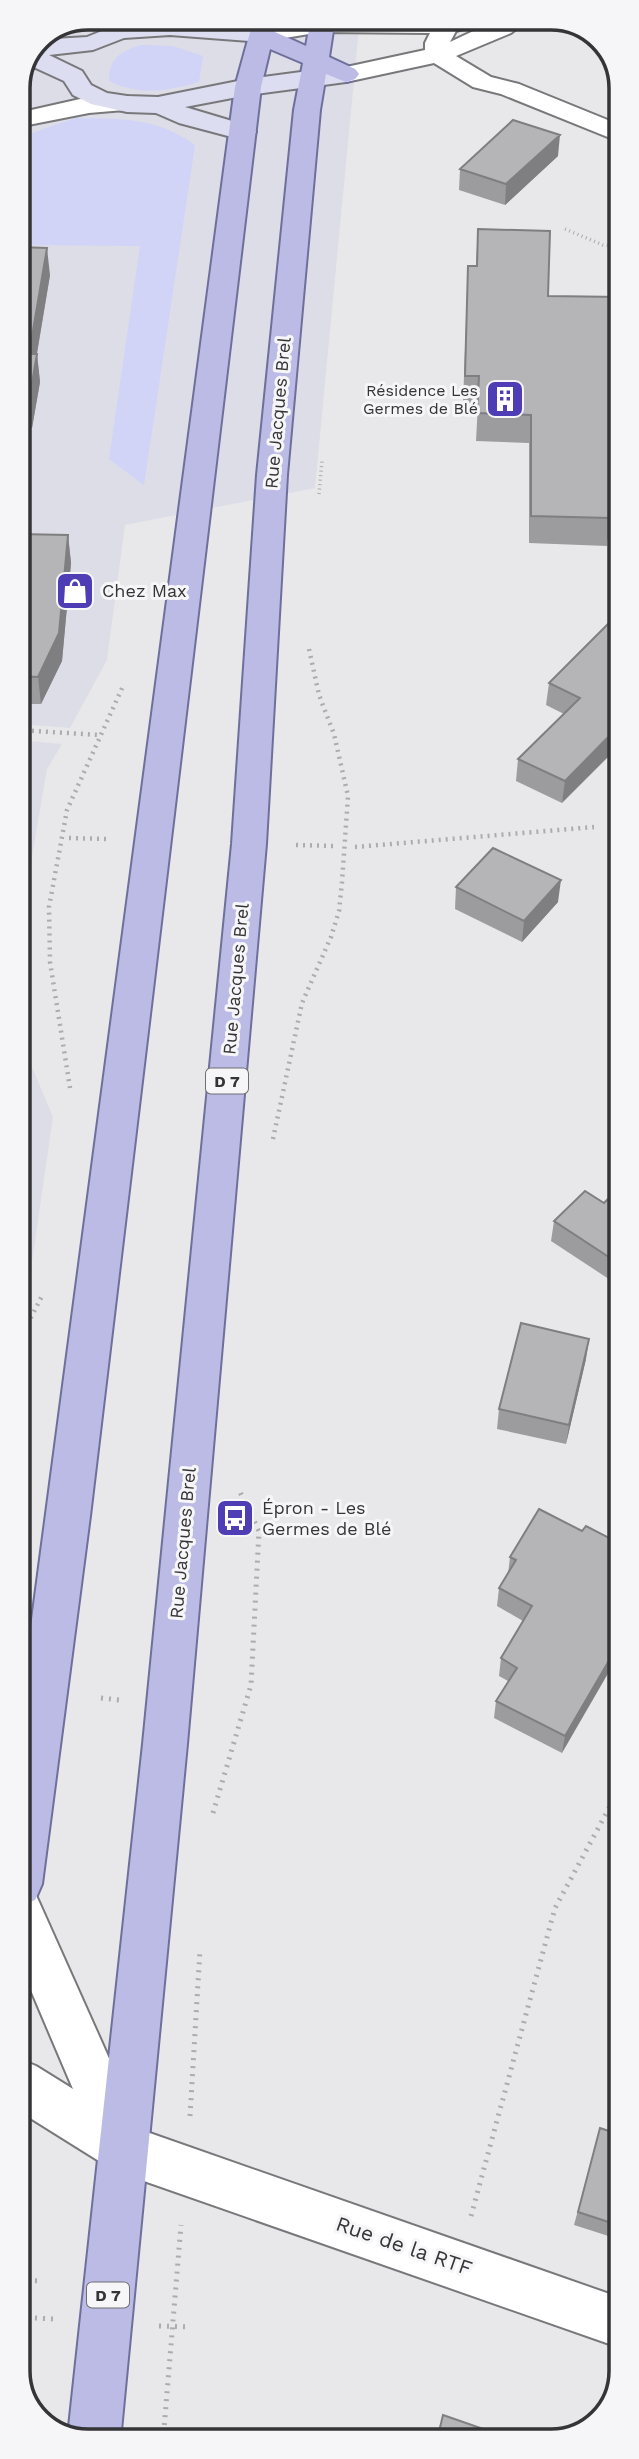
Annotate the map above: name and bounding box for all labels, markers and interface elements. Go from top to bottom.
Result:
street label: Rue Jacques Brel [260,336,295,490]
building icon: Résidence Les Germes de Blé [484,378,526,420]
place label: Résidence Les Germes de Blé [363,381,478,418]
shop icon: Chez Max [54,570,96,612]
place label: Chez Max [102,580,187,601]
street label: Rue Jacques Brel [218,902,253,1056]
road number: D 7 [206,1068,248,1093]
street label: Rue Jacques Brel [165,1466,200,1620]
bus stop icon: Épron - Les Germes de Blé [214,1497,256,1539]
place label: Épron - Les Germes de Blé [262,1497,391,1539]
street label: Rue de la RTF [333,2211,476,2281]
road number: D 7 [87,2282,129,2308]

